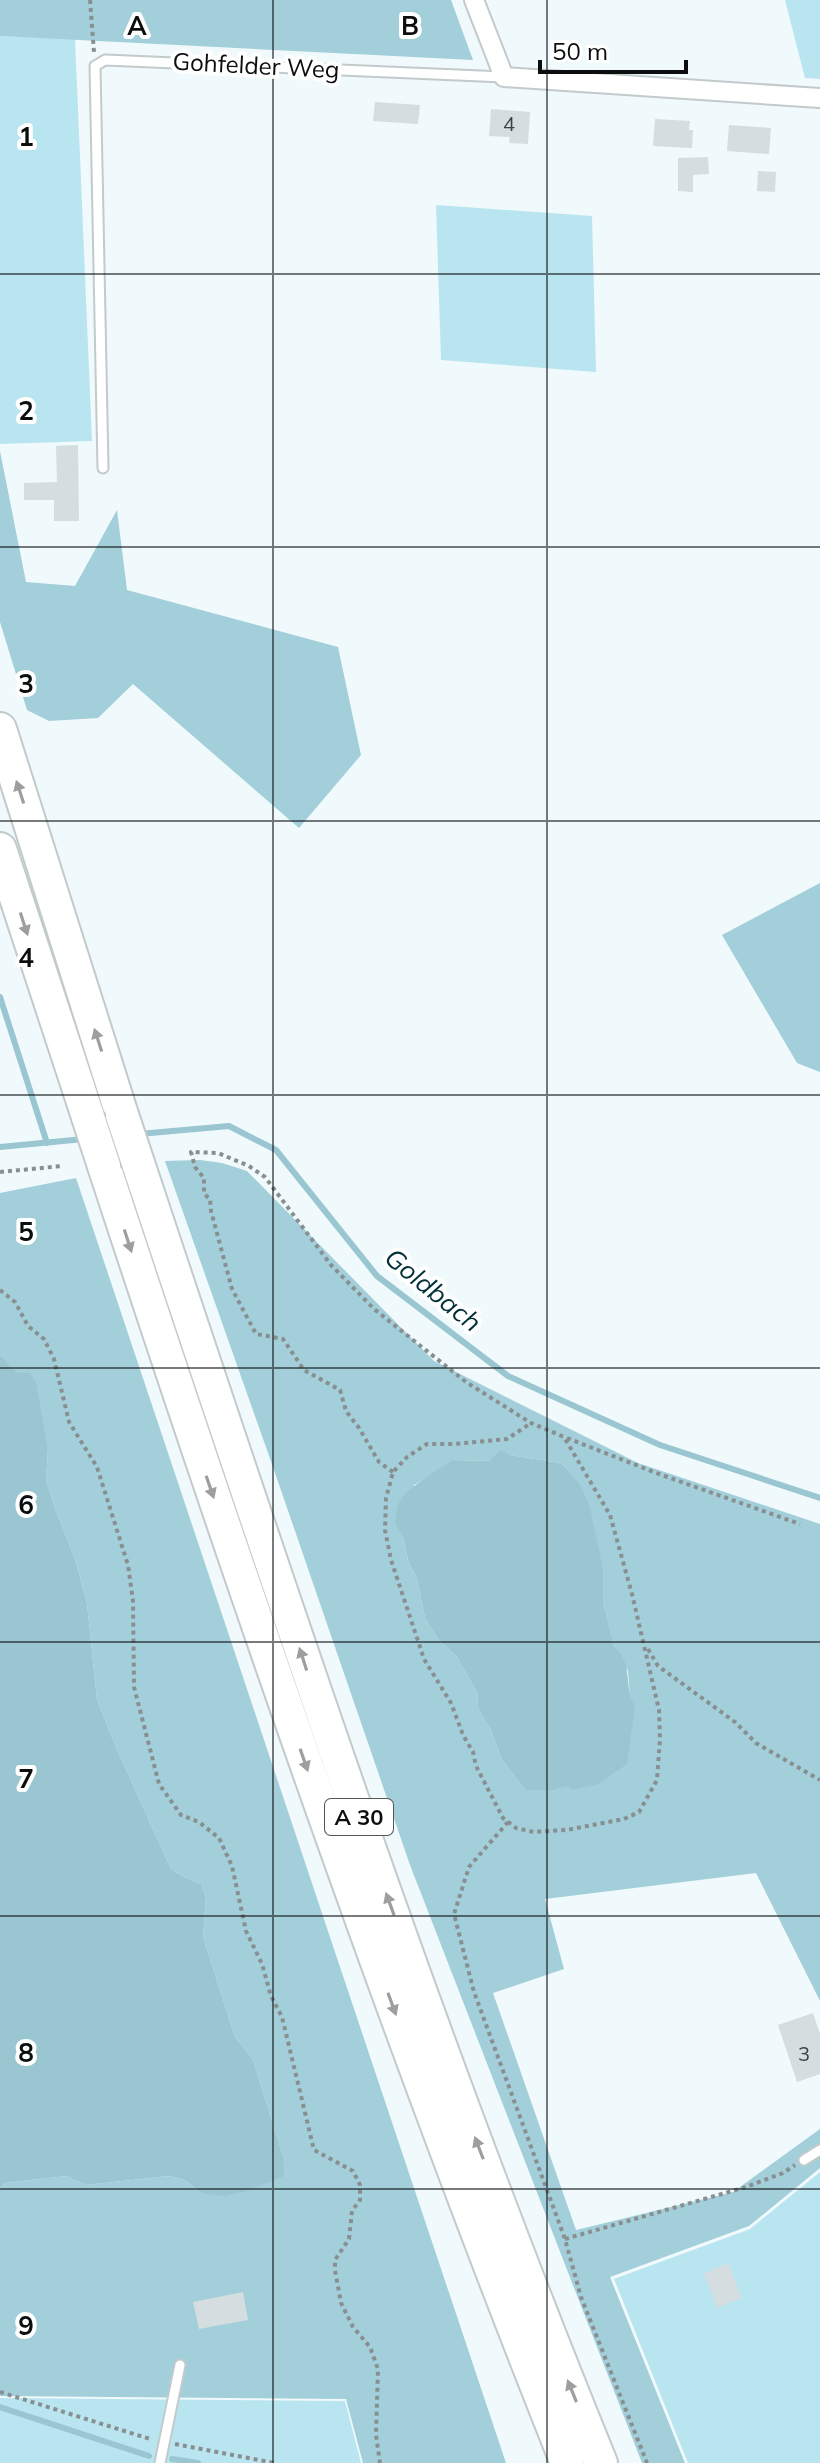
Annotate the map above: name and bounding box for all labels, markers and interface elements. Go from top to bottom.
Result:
text: A [127,9,147,42]
text: B [401,9,419,42]
scale bar [540,24,686,74]
text: 50 m [552,36,608,66]
street label: Gohfelder Weg [172,46,340,84]
house number: 4 [503,111,515,136]
text: 1 [18,120,34,153]
text: 2 [18,394,34,427]
text: 3 [18,667,34,700]
one-way arrow [13,780,26,804]
one-way arrow [18,912,30,936]
text: 4 [18,941,34,974]
one-way arrow [91,1028,104,1052]
text: 5 [18,1215,34,1248]
one-way arrow [122,1229,135,1253]
water label: Goldbach [378,1241,488,1339]
one-way arrow [204,1476,217,1500]
text: 6 [18,1488,34,1521]
one-way arrow [296,1646,309,1670]
one-way arrow [298,1748,311,1772]
text: 7 [18,1762,34,1795]
road number: A 30 [325,1799,393,1835]
one-way arrow [383,1892,395,1916]
one-way arrow [386,1992,399,2016]
text: 8 [18,2036,34,2069]
house number: 3 [798,2041,810,2066]
one-way arrow [472,2136,485,2160]
text: 9 [18,2309,34,2342]
one-way arrow [565,2379,578,2403]

